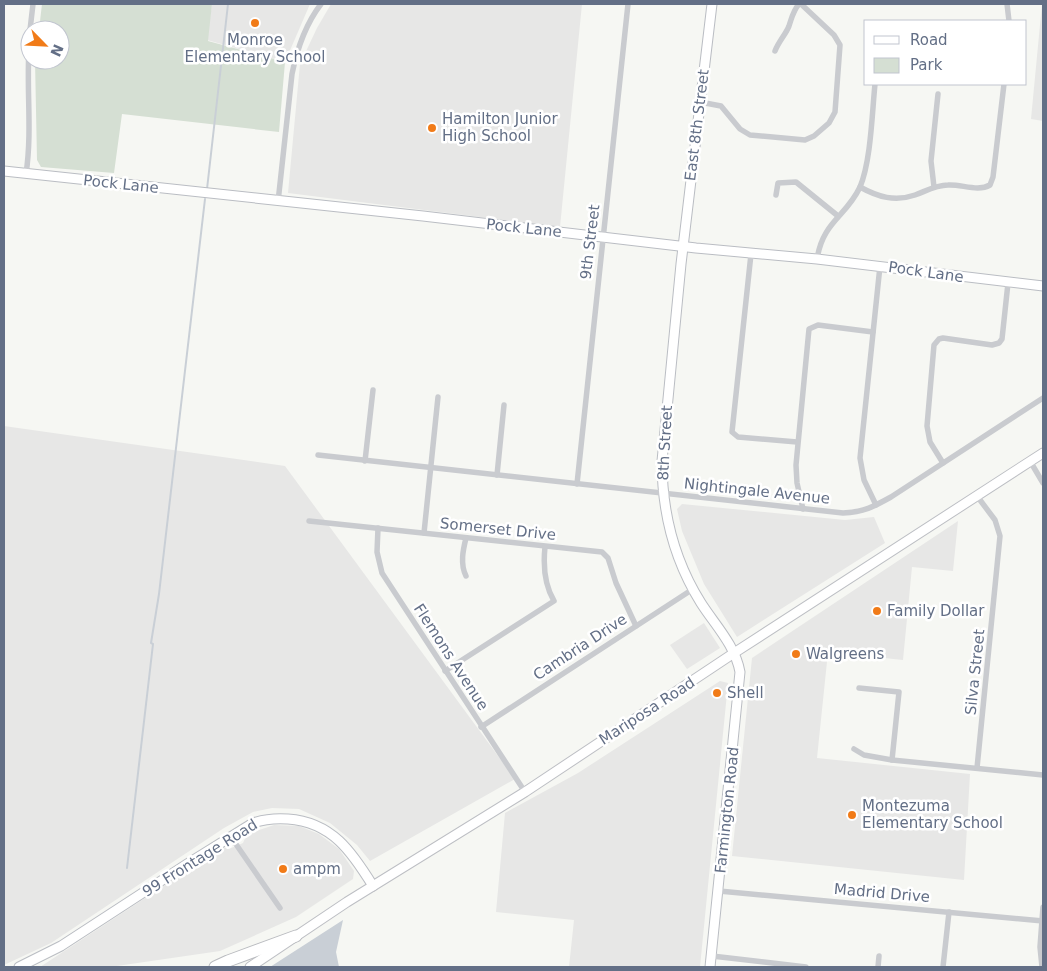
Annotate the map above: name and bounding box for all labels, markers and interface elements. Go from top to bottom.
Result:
marker: Monroe Elementary School [249,17,261,29]
north arrow [20,20,70,70]
legend [864,20,1027,85]
place label: Monroe Elementary School [185,31,325,66]
text: Road [910,31,948,49]
text: N [47,42,67,59]
text: Park [910,56,943,74]
street label: East 8th Street [681,68,713,182]
place label: Hamilton Junior High School [442,110,559,145]
marker: Hamilton Junior High School [426,122,438,134]
street label: Pock Lane [82,171,160,197]
street label: 9th Street [576,203,604,280]
street label: Pock Lane [485,215,563,241]
street label: Pock Lane [887,258,965,286]
street label: 8th Street [654,405,676,481]
street label: Nightingale Avenue [683,474,831,508]
street label: Somerset Drive [439,514,557,544]
street label: Flemons Avenue [410,600,492,714]
place label: Family Dollar [887,602,985,620]
marker: Family Dollar [871,605,883,617]
street label: Cambria Drive [530,610,630,684]
street label: Silva Street [962,628,988,716]
place label: Walgreens [806,645,885,663]
marker: Walgreens [790,648,802,660]
street label: Mariposa Road [596,673,698,749]
place label: Shell [727,684,764,702]
marker: Shell [711,687,723,699]
street label: Farmington Road [711,746,743,874]
place label: Montezuma Elementary School [862,797,1003,832]
marker: Montezuma Elementary School [846,809,858,821]
street label: 99 Frontage Road [139,815,261,901]
place label: ampm [293,860,341,878]
marker: ampm [277,863,289,875]
street label: Madrid Drive [833,880,931,906]

